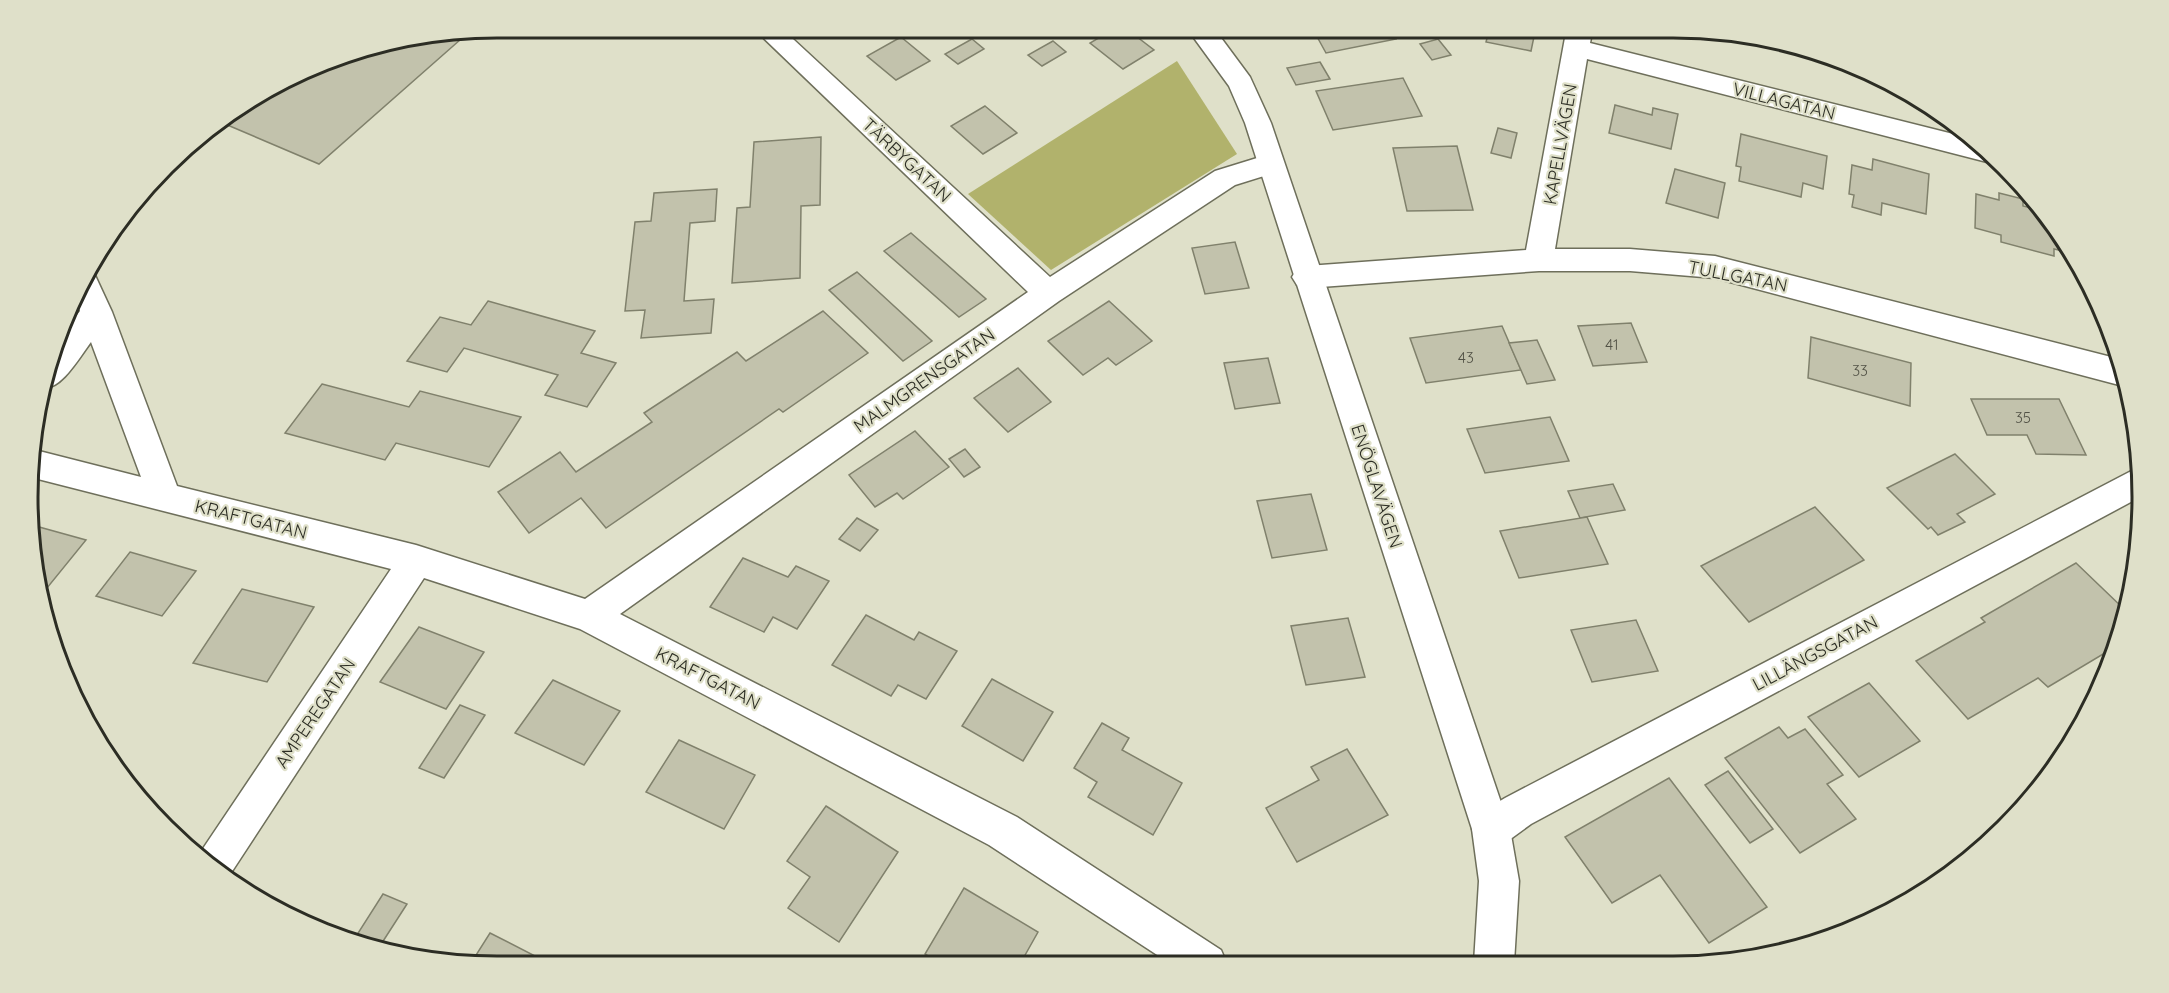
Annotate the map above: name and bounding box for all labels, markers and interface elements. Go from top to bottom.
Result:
street label: VILLAGATAN [1730,77,1838,125]
street label: KAPELLVÄGEN [1538,82,1582,206]
street label: TÄRBYGATAN [858,113,956,207]
street label: TULLGATAN [1686,255,1790,297]
street label: MALMGRENSGATAN [849,323,999,437]
house number: 41 [1605,335,1619,354]
house number: 43 [1458,348,1474,367]
house number: 33 [1852,361,1868,380]
house number: 35 [2015,408,2031,427]
street label: ENÖGLAVÄGEN [1346,421,1408,551]
street label: KRAFTGATAN [193,494,309,544]
street label: LILLÄNGSGATAN [1748,610,1882,696]
street label: KRAFTGATAN [652,642,764,714]
street label: AMPEREGATAN [270,654,360,772]

